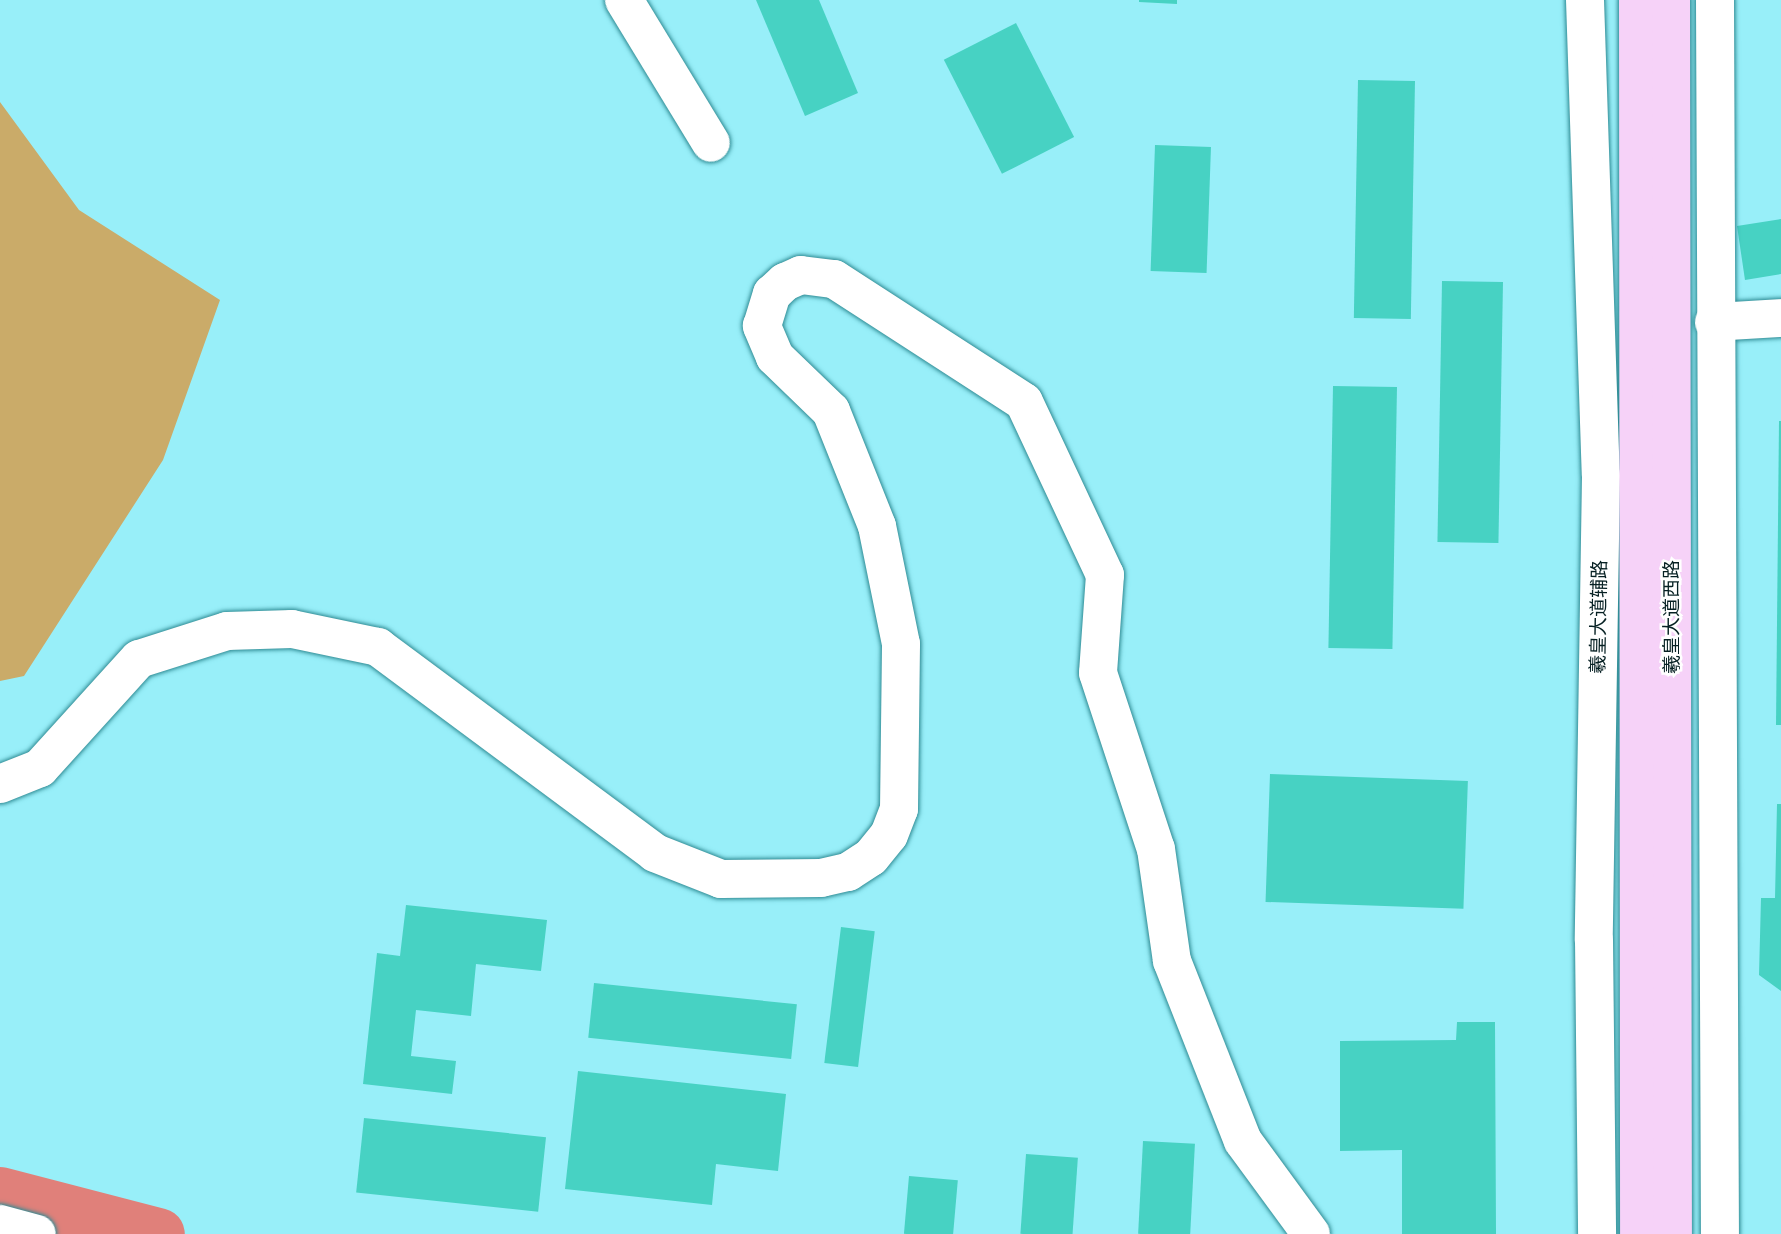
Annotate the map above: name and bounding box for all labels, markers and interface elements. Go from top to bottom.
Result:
street label: 羲皇大道辅路 [1587,560,1611,674]
street label: 羲皇大道西路 [1661,560,1683,674]

